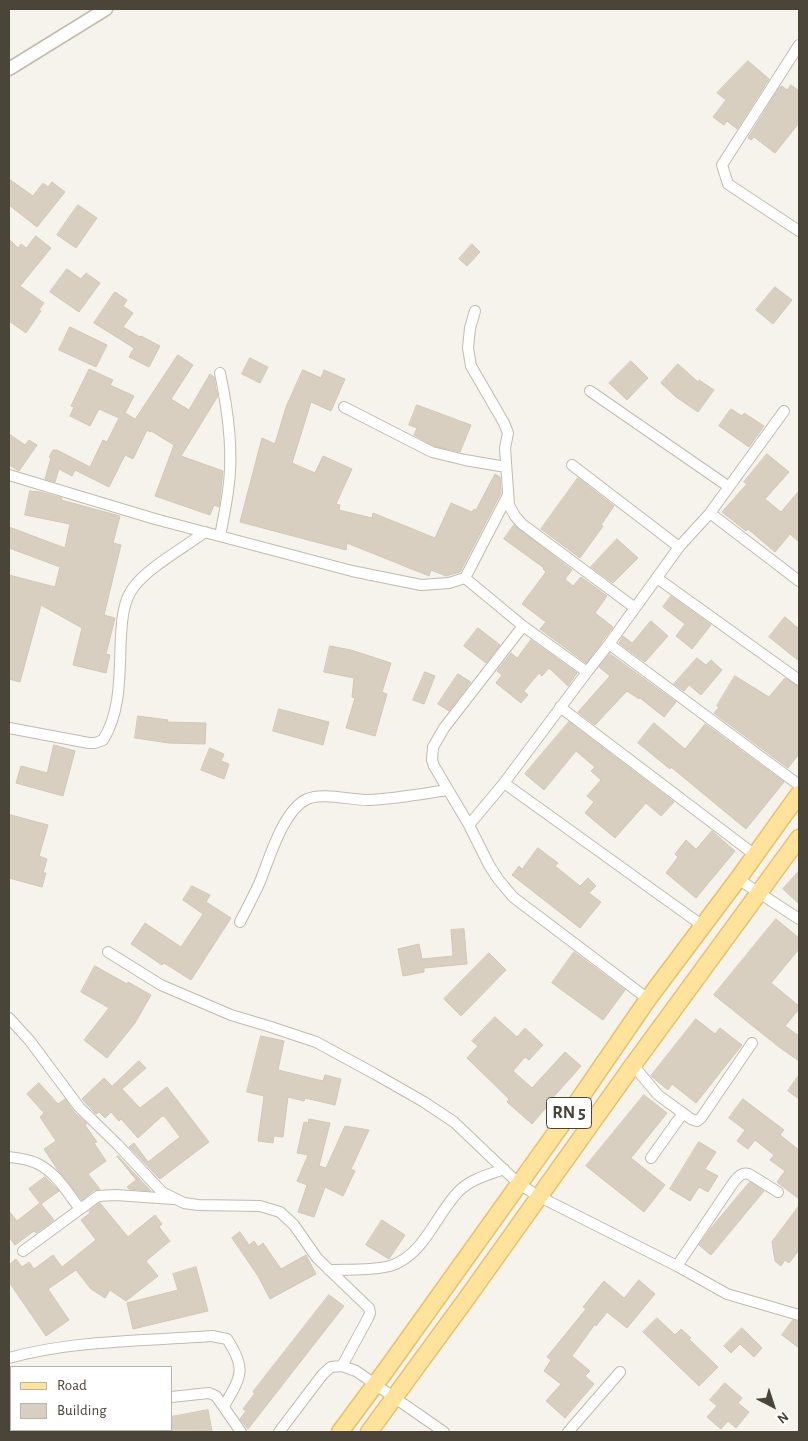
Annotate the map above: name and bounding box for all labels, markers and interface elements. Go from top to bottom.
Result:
road number: RN 5 [546,1098,592,1128]
legend [10,1366,172,1431]
text: Road [57,1378,87,1393]
north arrow [748,1381,798,1431]
text: Building [57,1403,107,1418]
text: N [774,1409,791,1426]

